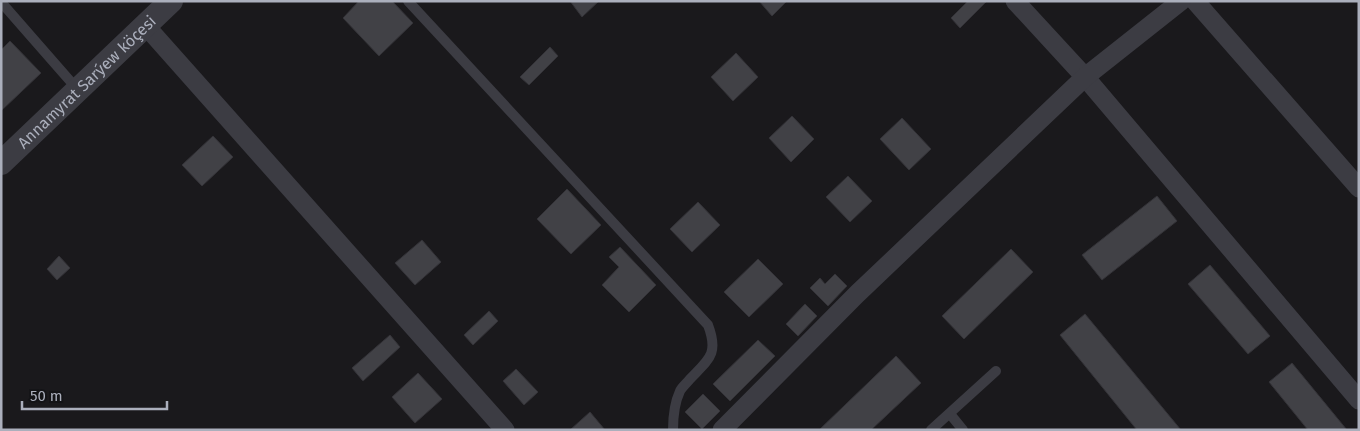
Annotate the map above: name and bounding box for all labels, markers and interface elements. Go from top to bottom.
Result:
street label: Annamyrat Sarýew köçesi [13,11,160,152]
scale bar [22,378,168,410]
text: 50 m [30,387,63,405]

